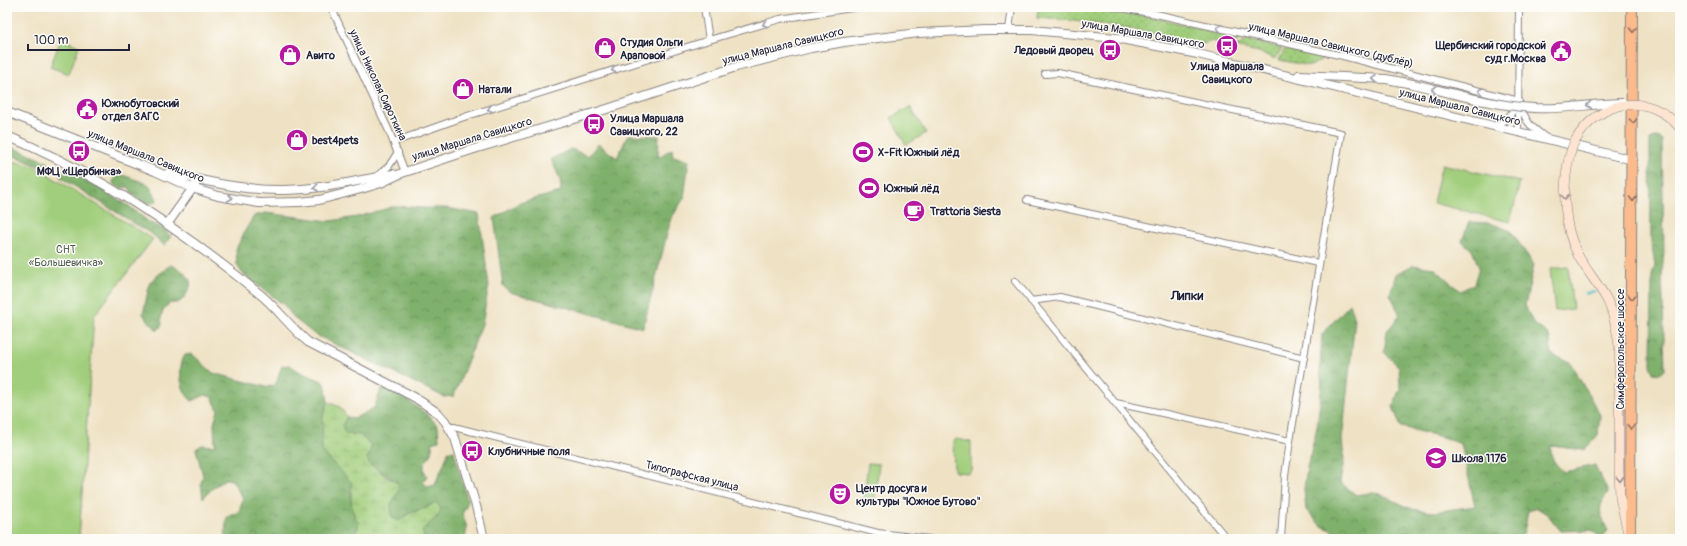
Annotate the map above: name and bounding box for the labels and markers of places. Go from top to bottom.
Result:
bus stop icon: Улица Маршала Савицкого [1214,33,1240,59]
shop icon: Студия Ольги Араповой [592,35,618,61]
place label: Студия Ольги Араповой [620,36,683,62]
bus stop icon: Ледовый дворец [1097,37,1123,63]
public building icon: Щербинский городской суд г.Москва [1548,38,1574,64]
place label: Щербинский городской суд г.Москва [1435,39,1546,65]
shop icon: Авито [277,42,303,68]
place label: Ледовый дворец [1013,44,1094,57]
place label: Авито [306,49,335,62]
place label: Улица Маршала Савицкого [1190,60,1264,86]
shop icon: Натали [450,76,476,102]
place label: Натали [478,83,511,96]
public building icon: Южнобутовский отдел ЗАГС [74,96,100,122]
place label: Южнобутовский отдел ЗАГС [101,97,179,123]
bus stop icon: Улица Маршала Савицкого, 22 [581,111,607,137]
place label: Улица Маршала Савицкого, 22 [610,112,684,138]
shop icon: best4pets [284,127,310,153]
place label: best4pets [312,134,359,147]
bus stop icon: МФЦ «Щербинка» [66,138,92,164]
sports icon: X-Fit Южный лёд [850,139,876,165]
place label: X-Fit Южный лёд [878,146,960,159]
place label: МФЦ «Щербинка» [37,165,122,178]
sports icon: Южный лёд [856,175,882,201]
place label: Южный лёд [883,182,939,195]
cafe icon: Trattoria Siesta [901,198,927,224]
place label: Trattoria Siesta [929,205,1001,218]
bus stop icon: Клубничные поля [459,438,485,464]
place label: Клубничные поля [488,445,570,458]
school or university icon: Школа 1176 [1423,445,1449,471]
place label: Школа 1176 [1451,452,1507,465]
theatre icon: Центр досуга и культуры "Южное Бутово" [827,481,853,507]
place label: Центр досуга и культуры "Южное Бутово" [856,482,981,508]

